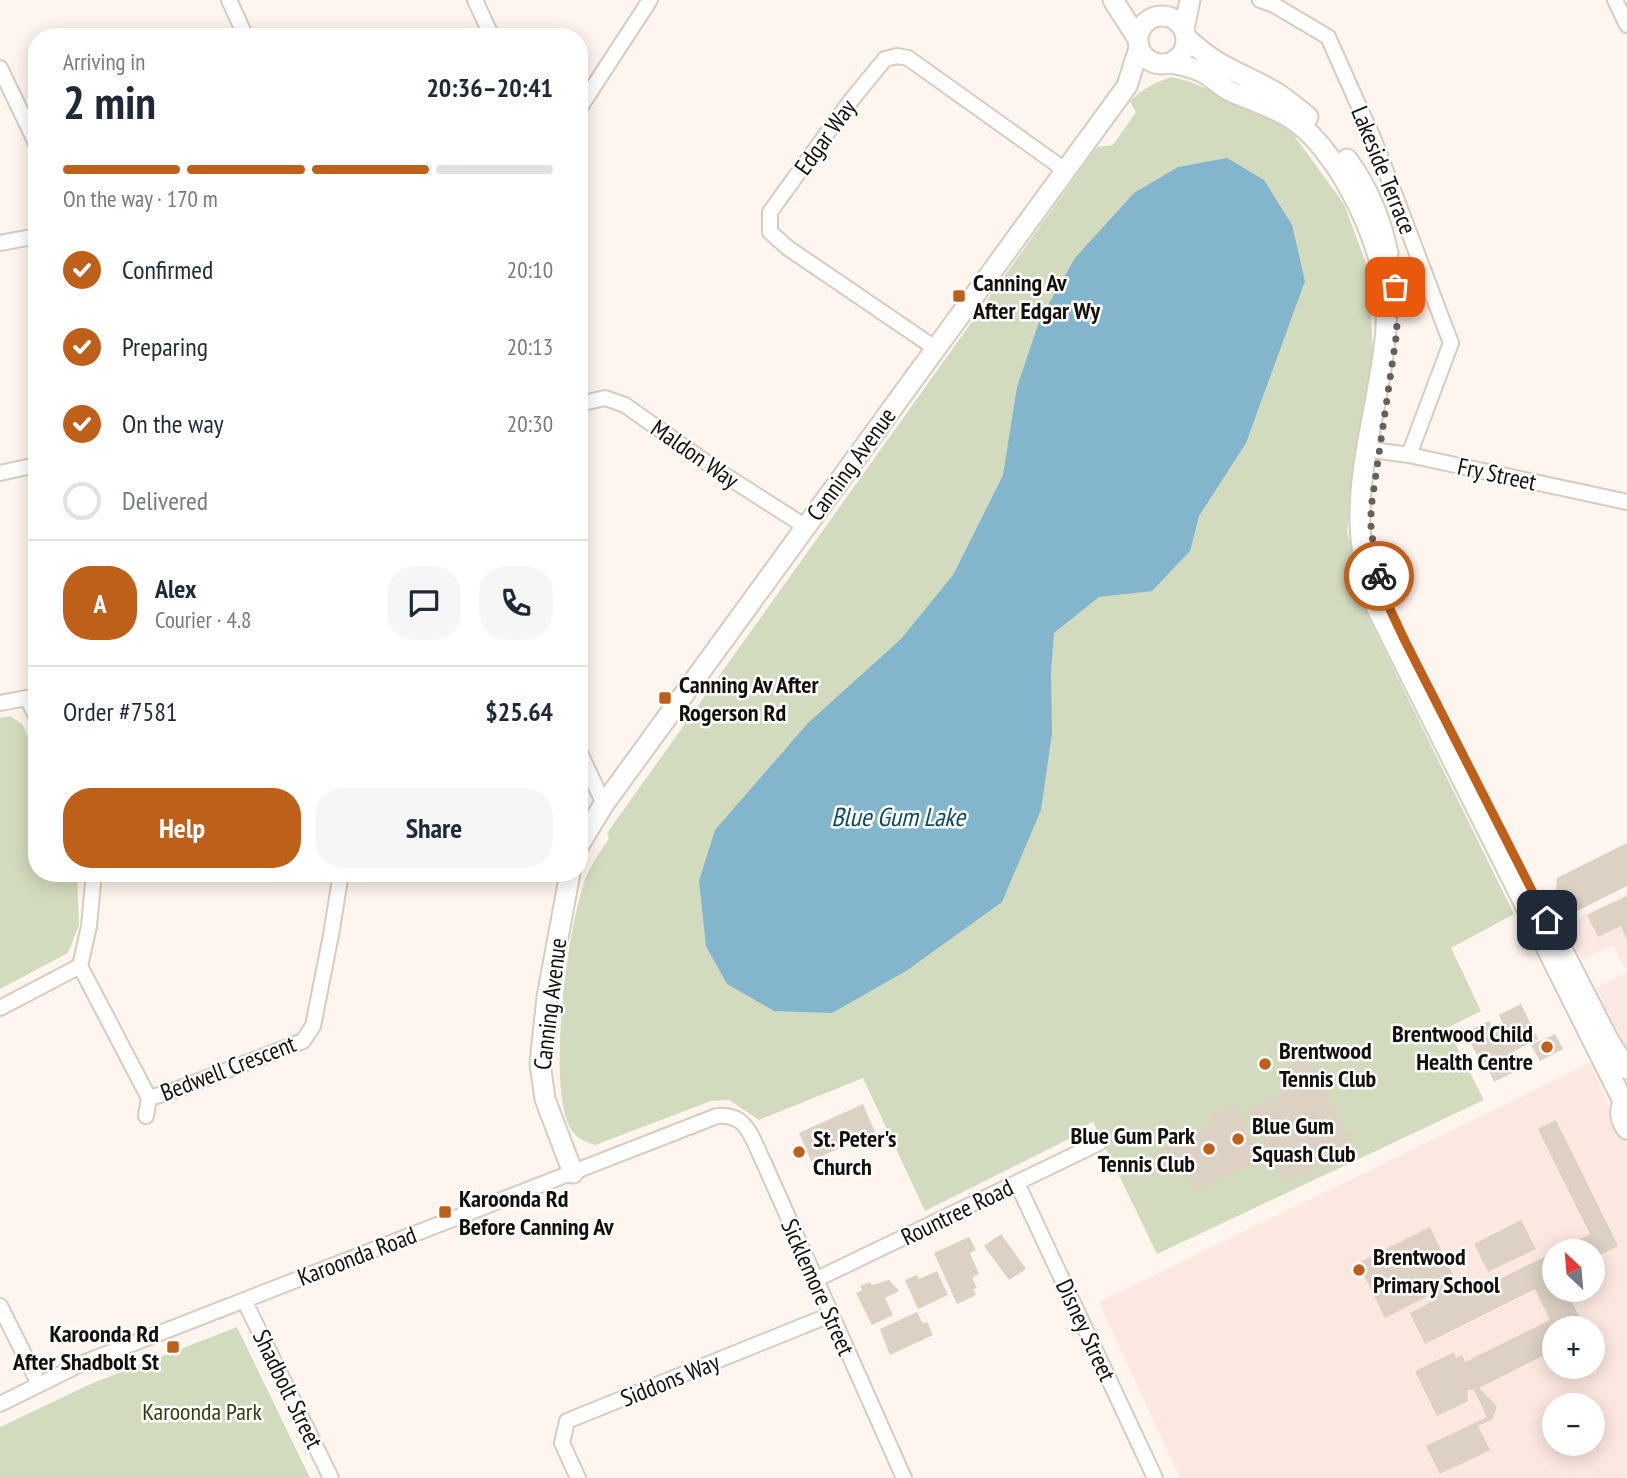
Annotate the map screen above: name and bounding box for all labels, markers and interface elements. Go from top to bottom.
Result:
text: Arriving in [63,47,145,76]
text: 20:36–20:41 [426,71,553,104]
text: 2 min [63,72,156,132]
street label: Edgar Way [787,93,863,181]
street label: Lakeside Terrace [1344,101,1424,239]
text: On the way · 170 m [63,184,218,213]
icon: check [63,251,101,289]
text: Confirmed [122,253,213,286]
text: 20:10 [507,255,553,284]
pin [1365,257,1425,317]
place label: Canning Av After Edgar Wy [972,267,1101,326]
icon: bag [1376,268,1414,306]
marker: Canning Av After Edgar Wy [951,288,967,304]
icon: check [63,328,101,366]
text: Preparing [122,330,208,363]
text: 20:13 [507,332,553,361]
street label: Canning Avenue [799,401,903,527]
icon: check [63,405,101,443]
text: On the way [122,407,224,440]
text: 20:30 [507,409,553,438]
street label: Maldon Way [645,413,745,495]
street label: Fry Street [1455,451,1540,498]
text: Delivered [122,484,208,517]
courier [1344,541,1414,611]
icon: bike [1360,557,1398,595]
button: chat [387,566,461,640]
button: phone [479,566,553,640]
text: Alex [155,572,196,605]
text: A [93,587,107,620]
text: Courier · 4.8 [155,605,251,634]
place label: Canning Av After Rogerson Rd [679,669,820,728]
marker: Canning Av After Rogerson Rd [657,690,673,706]
text: Order #7581 [63,695,178,728]
text: $25.64 [485,695,553,728]
button: Help [63,788,301,868]
button: Share [315,788,553,868]
water label: Blue Gum Lake [831,800,967,833]
pin [1517,890,1577,950]
icon: home [1528,901,1566,939]
street label: Canning Avenue [527,936,573,1072]
place label: Brentwood Child Health Centre [1392,1018,1533,1077]
street label: Bedwell Crescent [156,1028,300,1108]
place label: Brentwood Tennis Club [1279,1035,1377,1094]
marker: Brentwood Child Health Centre [1539,1039,1555,1055]
marker: Brentwood Tennis Club [1257,1056,1273,1072]
place label: Blue Gum Squash Club [1252,1110,1356,1169]
place label: Blue Gum Park Tennis Club [1070,1120,1195,1179]
place label: St. Peter's Church [813,1123,896,1182]
marker: Blue Gum Squash Club [1230,1131,1246,1147]
marker: Blue Gum Park Tennis Club [1201,1141,1217,1157]
marker: St. Peter's Church [791,1144,807,1160]
street label: Rountree Road [896,1172,1018,1252]
place label: Karoonda Rd Before Canning Av [459,1183,614,1242]
marker: Karoonda Rd Before Canning Av [437,1204,453,1220]
street label: Sicklemore Street [774,1214,862,1360]
street label: Karoonda Road [293,1219,421,1293]
north arrow [1542,1239,1605,1302]
map controls [1542,1239,1605,1456]
place label: Brentwood Primary School [1373,1241,1500,1300]
marker: Brentwood Primary School [1351,1262,1367,1278]
street label: Disney Street [1049,1274,1123,1386]
button: + [1542,1316,1605,1379]
place label: Karoonda Rd After Shadbolt St [12,1318,159,1377]
street label: Shadbolt Street [246,1324,330,1454]
marker: Karoonda Rd After Shadbolt St [165,1339,181,1355]
street label: Siddons Way [616,1346,724,1414]
button: − [1542,1393,1605,1456]
park label: Karoonda Park [142,1396,262,1427]

